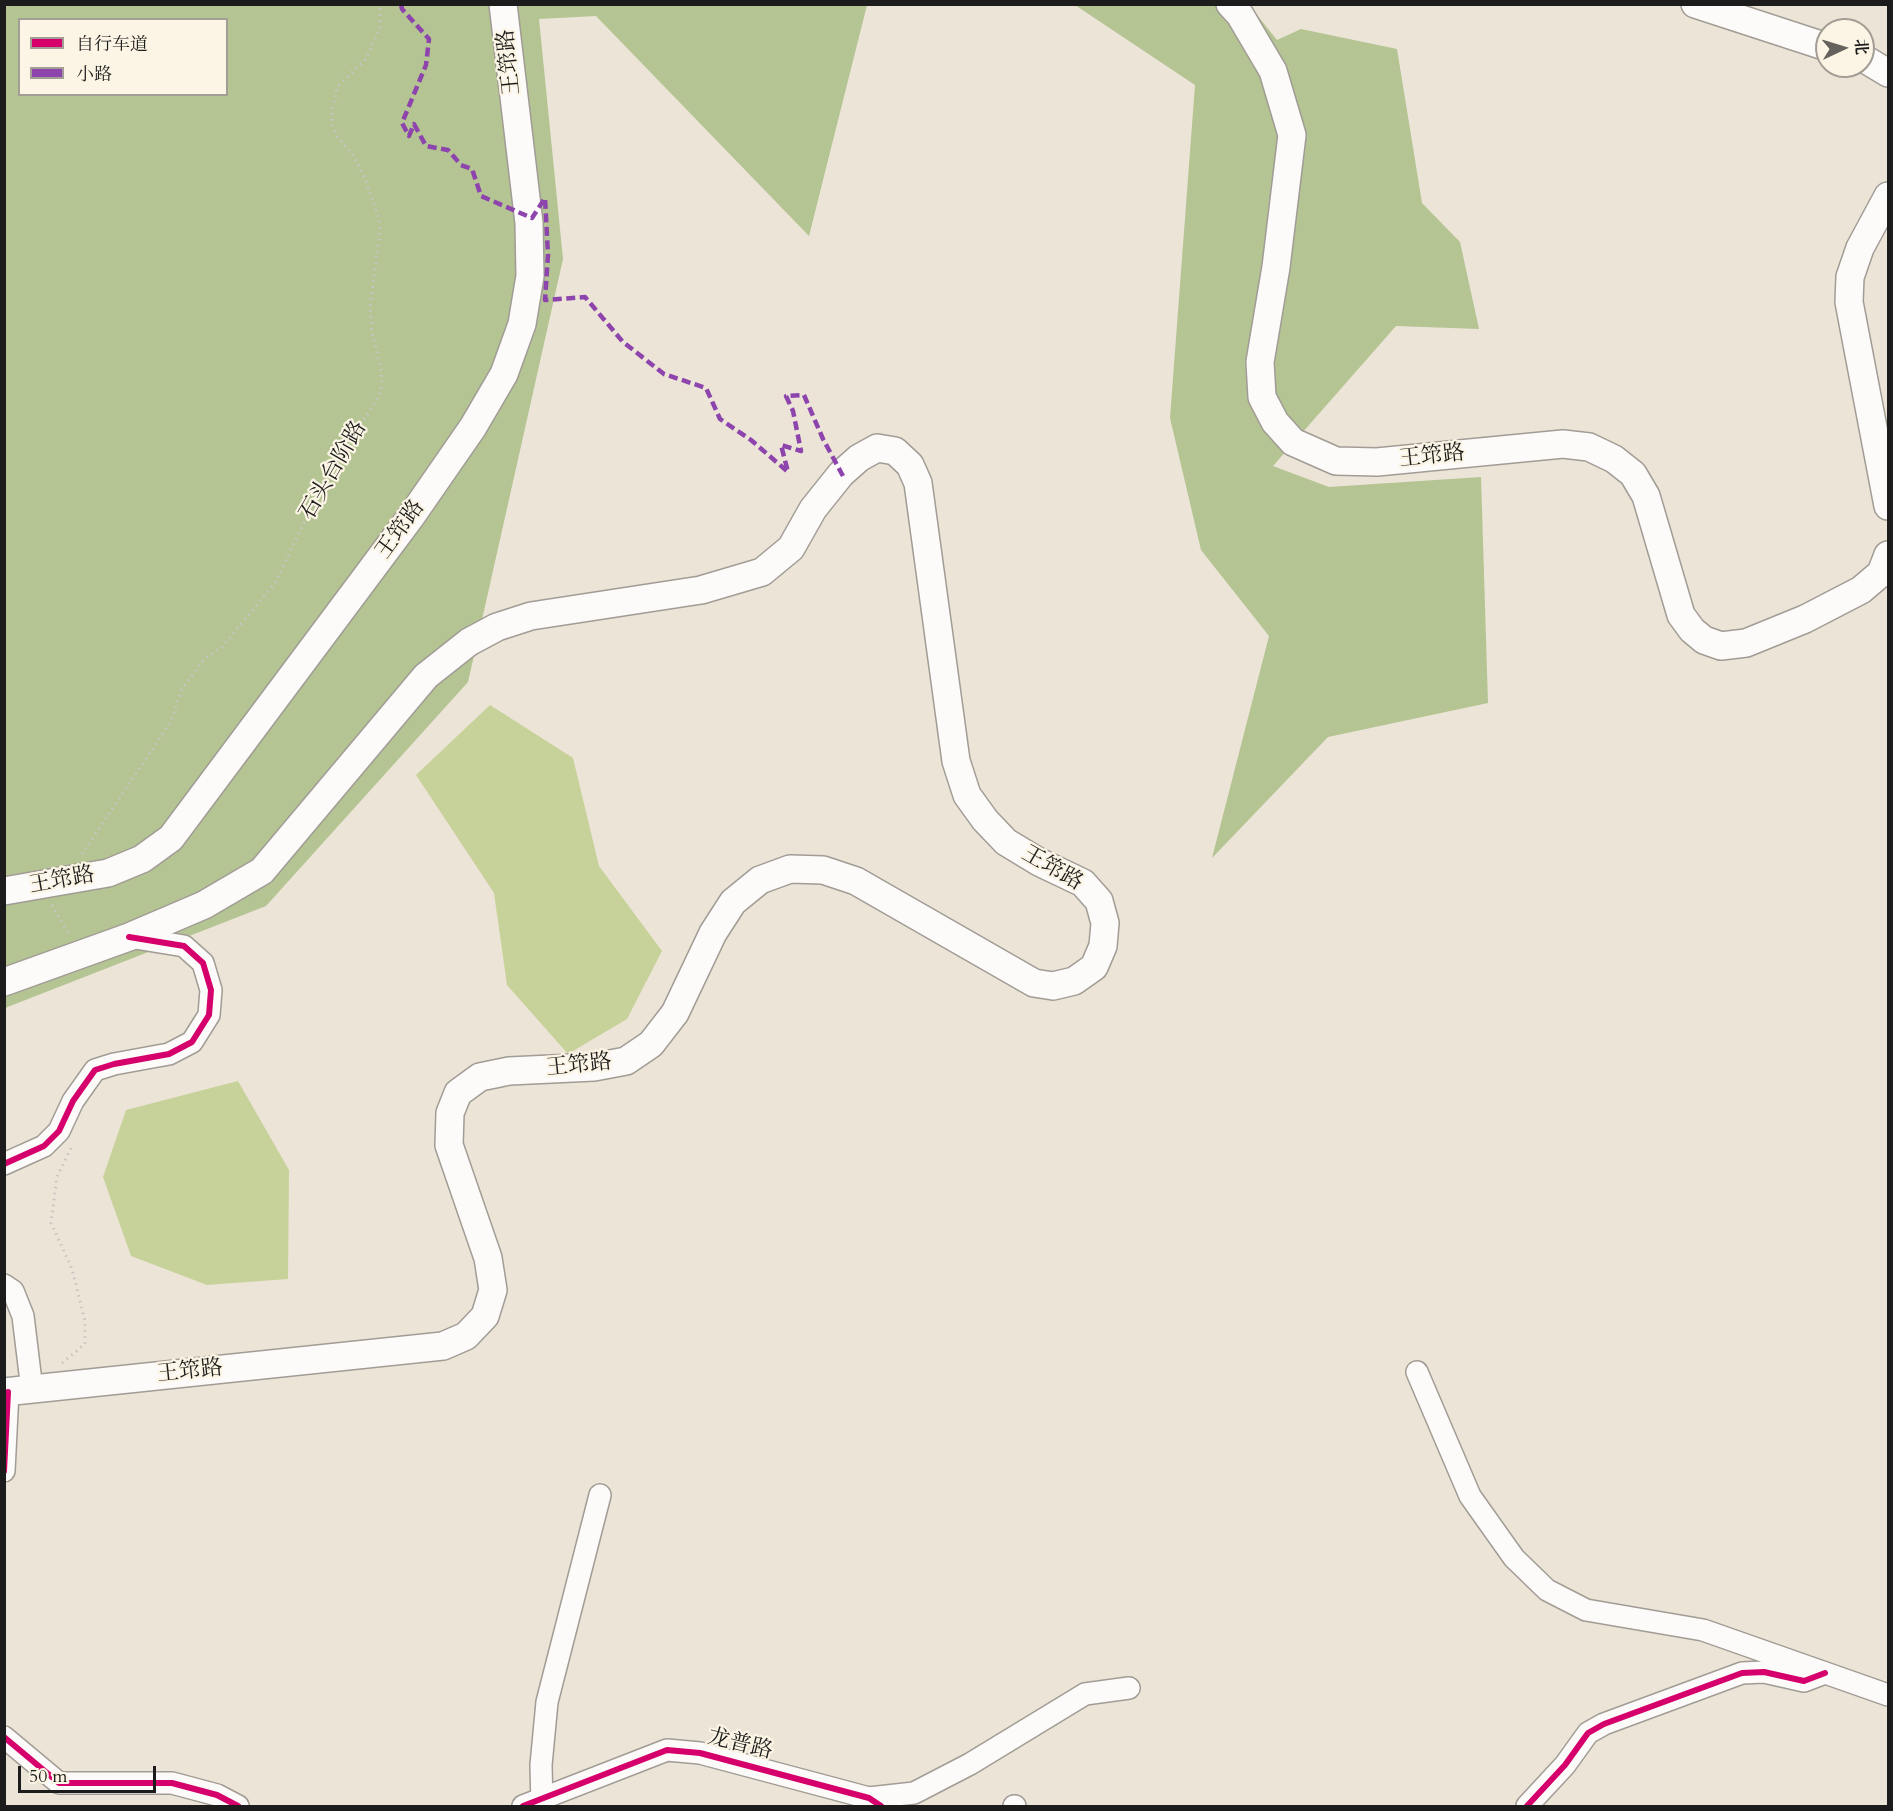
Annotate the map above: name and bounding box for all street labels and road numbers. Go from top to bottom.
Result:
street label: 王筇路 [493,28,527,96]
street label: 石头台阶路 [295,417,373,525]
street label: 王筇路 [1398,440,1466,474]
street label: 王筇路 [371,496,431,564]
street label: 王筇路 [1017,841,1087,897]
street label: 王筇路 [27,862,97,900]
street label: 王筇路 [545,1049,613,1083]
street label: 王筇路 [156,1355,224,1389]
street label: 龙普路 [705,1724,775,1766]

